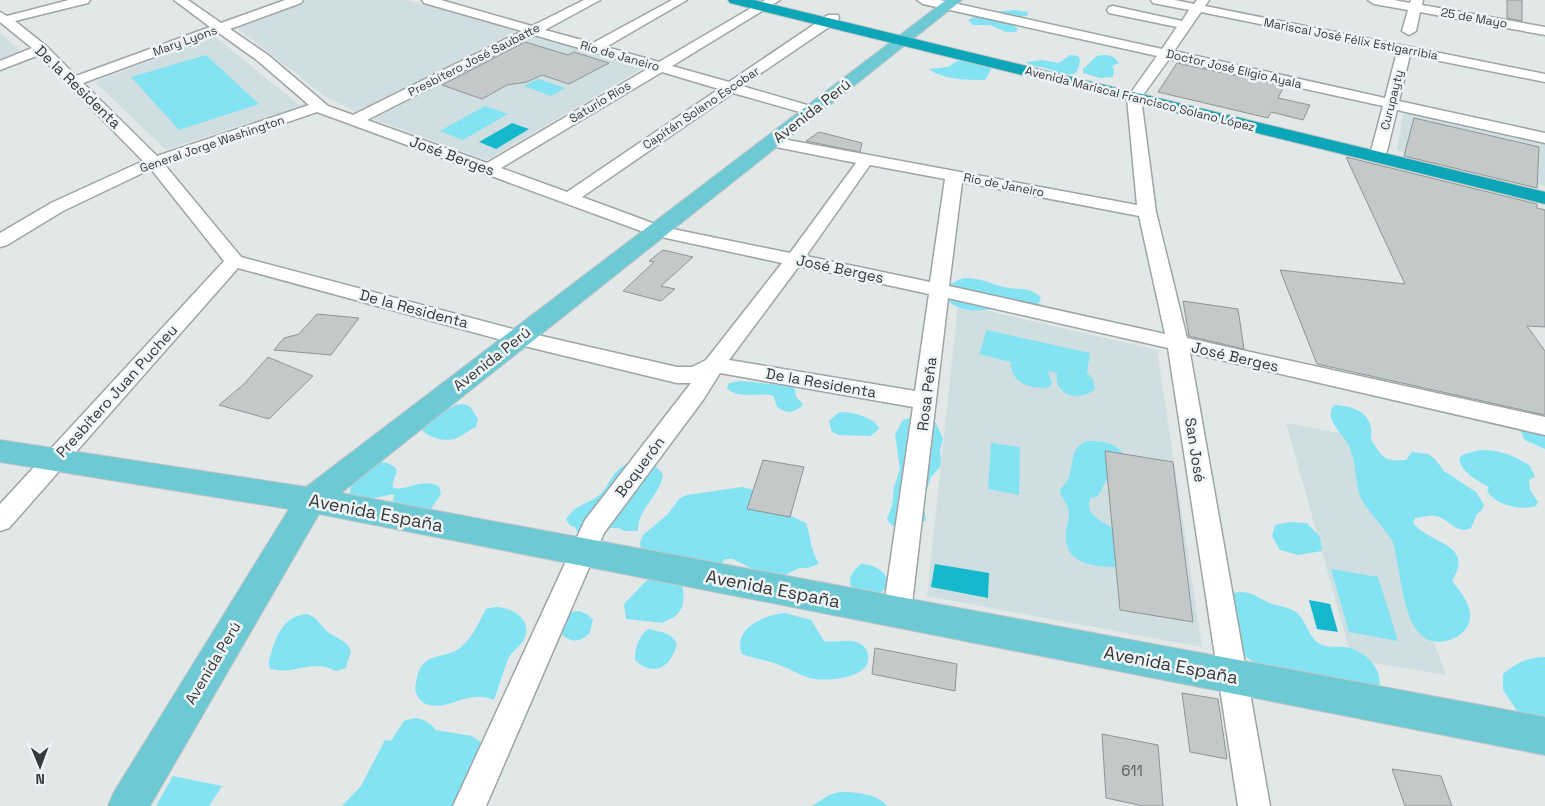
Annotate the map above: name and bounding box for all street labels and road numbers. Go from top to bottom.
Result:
street label: 25 de Mayo [1439,4,1509,32]
street label: Mariscal José Félix Estigarribia [1263,14,1440,64]
street label: Presbítero José Saubatte [405,20,543,100]
street label: Mary Lyons [151,22,219,60]
street label: Río de Janeiro [578,37,662,75]
street label: De la Residenta [32,41,125,133]
street label: Doctor José Eligio Ayala [1165,46,1303,92]
street label: Capitán Solano Escobar [640,63,763,153]
street label: Avenida Mariscal Francisco Solano López [1023,63,1257,135]
street label: Curupayty [1377,68,1407,132]
street label: Avenida Perú [769,74,854,147]
street label: Saturio Ríos [566,77,634,127]
street label: General Jorge Washington [138,112,286,176]
street label: José Berges [407,131,497,180]
street label: Río de Janeiro [962,169,1046,201]
street label: José Berges [795,250,886,287]
street label: De la Residenta [358,285,471,332]
street label: Presbítero Juan Pucheu [52,320,181,461]
street label: Avenida Perú [449,322,534,395]
street label: José Berges [1190,337,1281,376]
street label: Rosa Peña [913,355,941,432]
street label: De la Residenta [764,363,878,402]
street label: San José [1181,416,1210,484]
street label: Boquerón [611,433,668,501]
street label: Avenida España [307,488,445,537]
street label: Avenida España [704,564,842,613]
street label: Avenida Perú [180,618,245,708]
street label: Avenida España [1102,640,1240,689]

